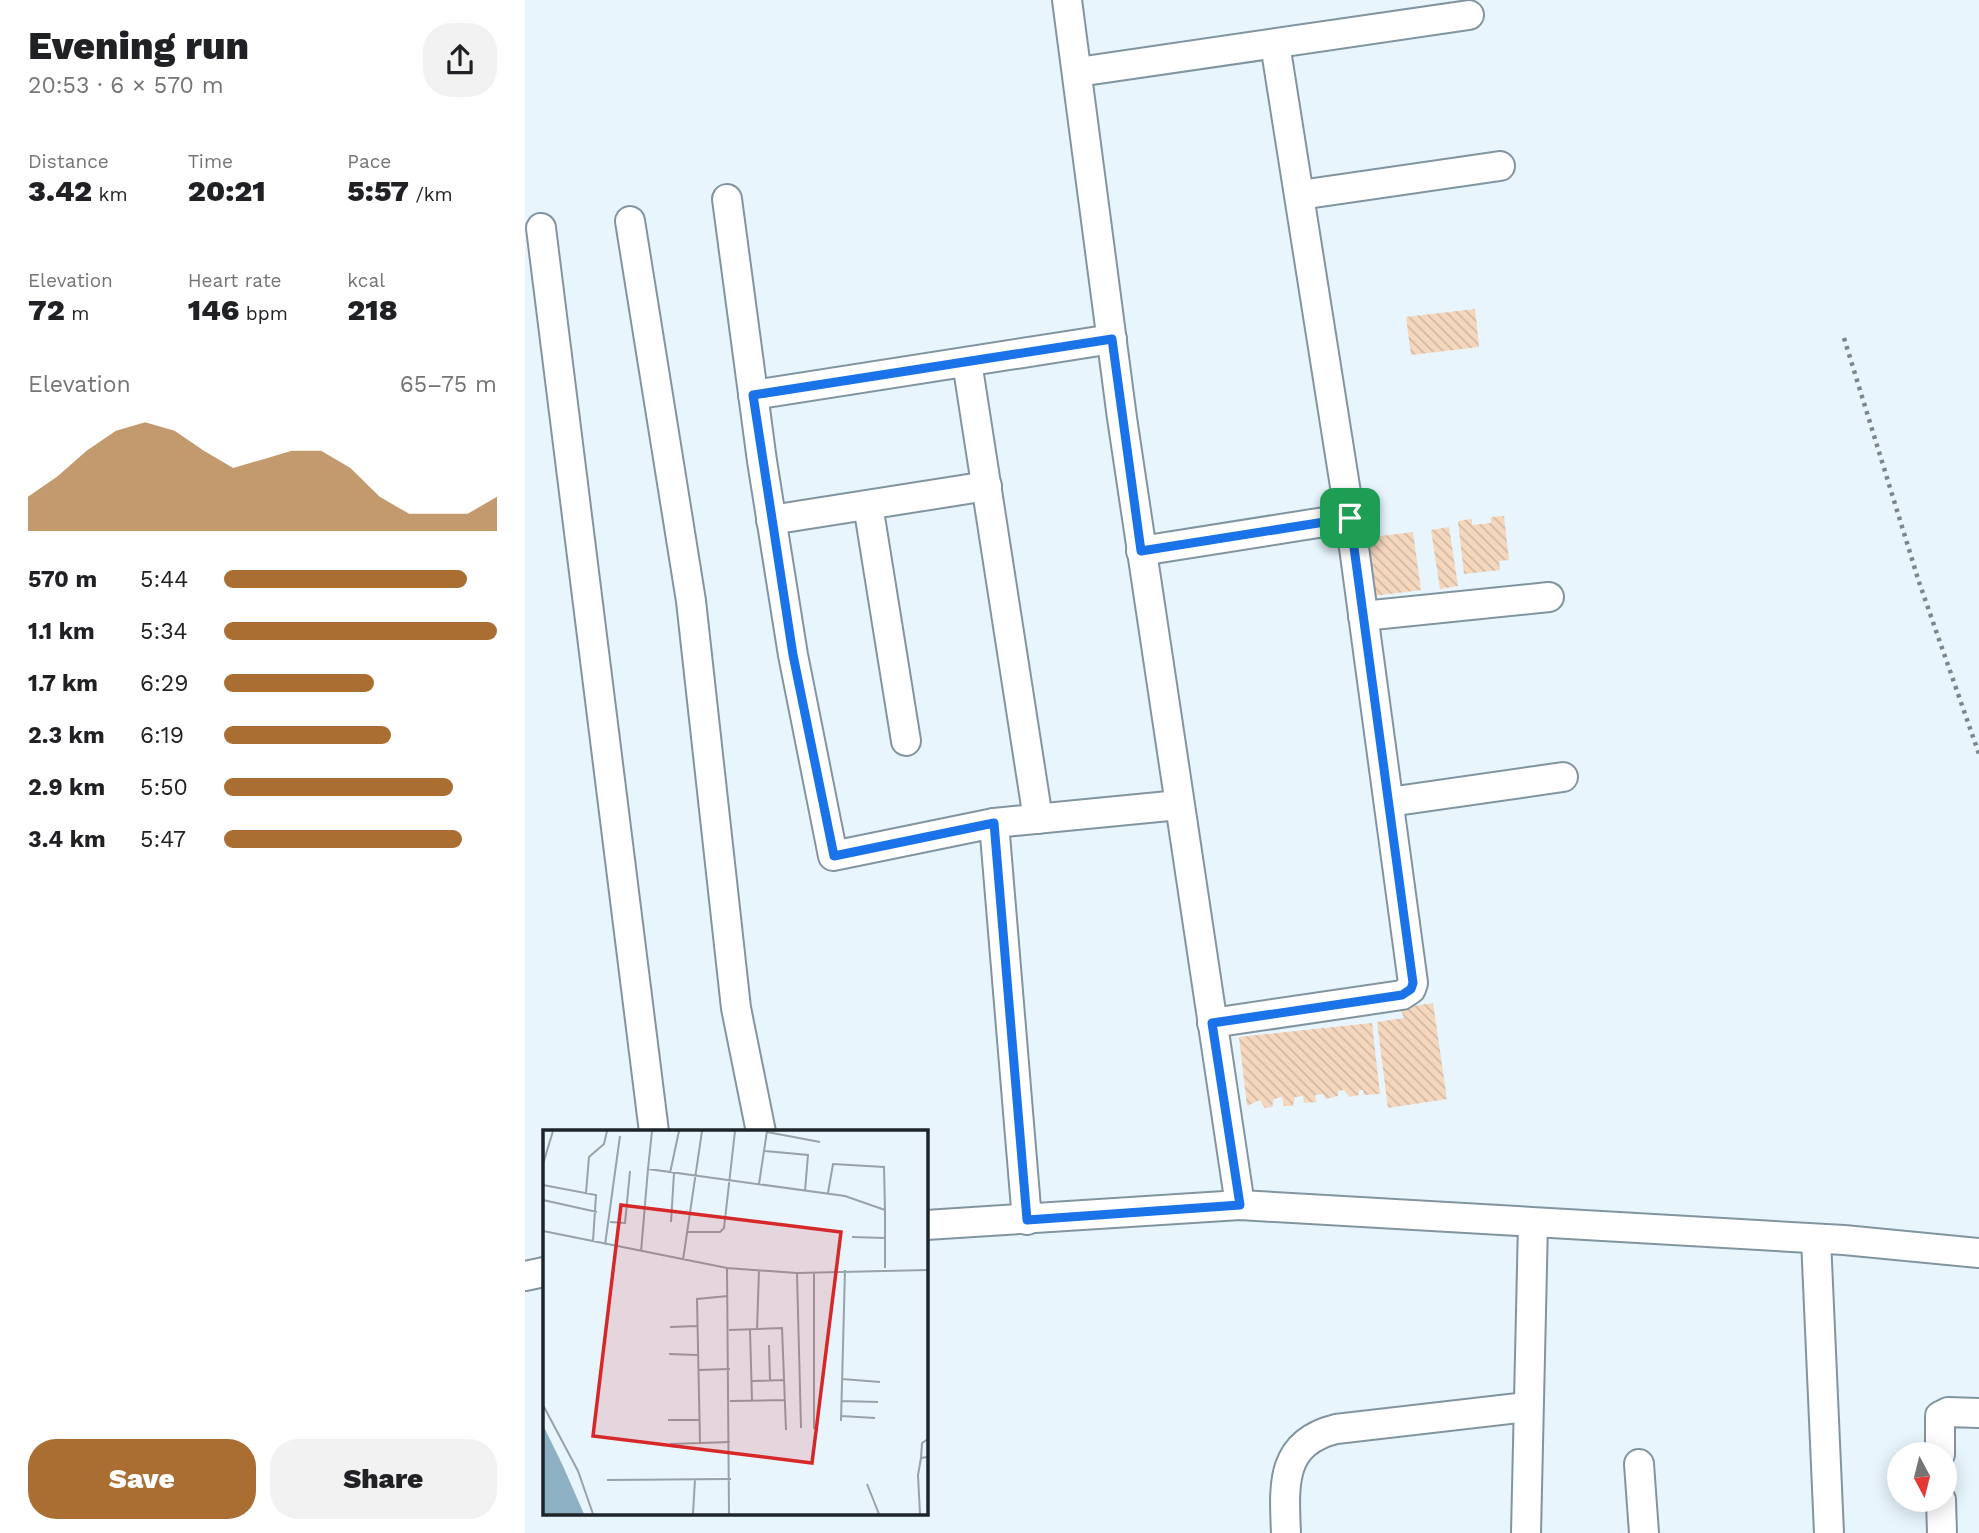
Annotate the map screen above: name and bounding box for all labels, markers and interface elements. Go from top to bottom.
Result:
button: share [423,23,497,97]
text: Evening run [28,24,249,68]
text: 20:53 · 6 × 570 m [28,72,224,99]
text: Distance [28,150,109,173]
text: Time [188,150,233,173]
text: Pace [347,150,391,173]
text: 3.42 [28,173,92,208]
text: 20:21 [188,173,266,208]
text: 5:57 [347,173,409,208]
text: km [92,183,128,206]
text: /km [409,183,453,206]
text: Elevation [28,269,113,292]
text: Heart rate [188,269,282,292]
text: kcal [347,269,385,292]
text: 72 [28,292,65,327]
text: 146 [188,292,239,327]
text: 218 [347,292,398,327]
text: m [65,302,89,325]
text: bpm [239,302,288,325]
text: Elevation [28,371,131,398]
text: 65–75 m [400,371,497,398]
pin [1320,488,1380,548]
icon: arrive [1331,499,1369,537]
text: 570 m [28,566,97,593]
text: 5:44 [140,566,188,593]
text: 1.1 km [28,618,95,645]
text: 5:34 [140,618,188,645]
text: 1.7 km [28,670,98,697]
text: 6:29 [140,670,188,697]
text: 2.3 km [28,722,105,749]
text: 6:19 [140,722,184,749]
text: 2.9 km [28,774,105,801]
text: 5:50 [140,774,188,801]
text: 3.4 km [28,826,106,853]
text: 5:47 [140,826,186,853]
inset map [543,1130,927,1516]
button: Save [28,1439,256,1519]
button: Share [270,1439,497,1519]
north arrow [1887,1442,1957,1512]
map controls [1887,1442,1957,1512]

